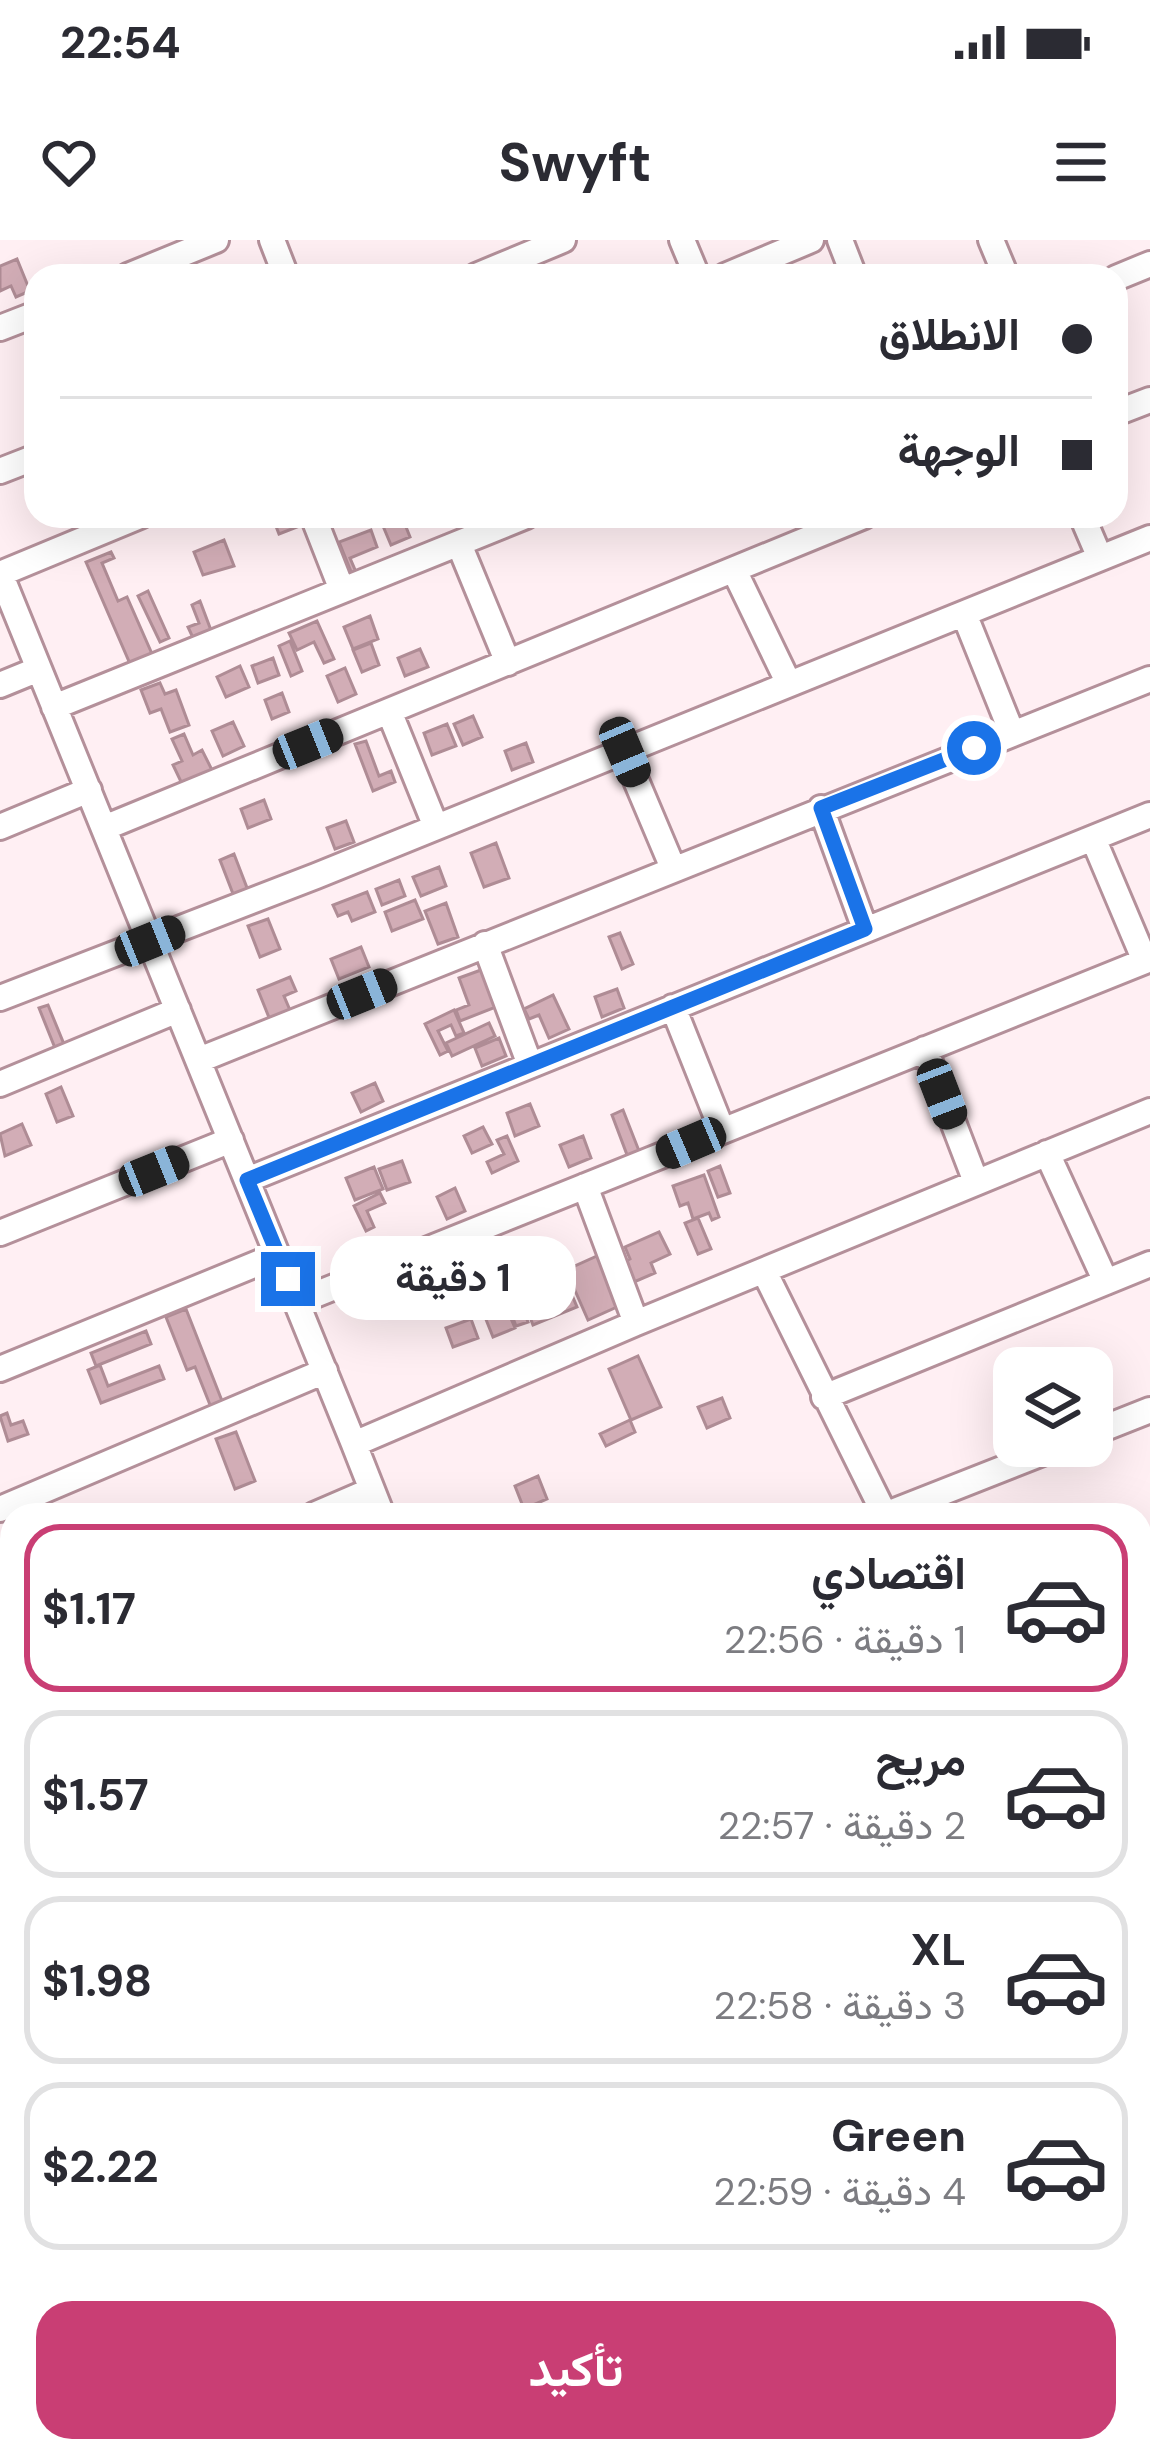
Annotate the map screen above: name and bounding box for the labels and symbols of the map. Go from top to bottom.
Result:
car [594,712,656,792]
car [268,714,348,774]
route start [947,721,1001,775]
car [110,911,190,971]
car [322,964,402,1024]
car [912,1054,972,1134]
car [651,1112,731,1174]
car [114,1141,194,1201]
callout: 1 دقيقة [330,1237,576,1321]
route end [261,1252,315,1306]

